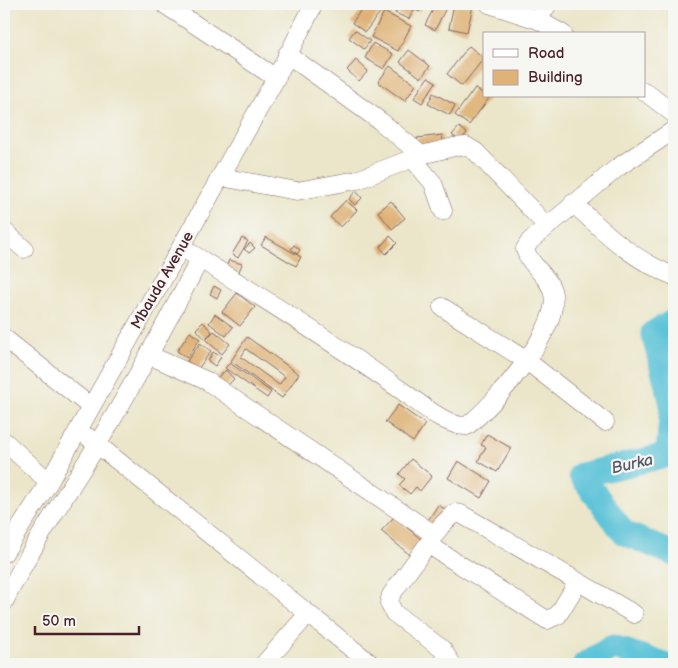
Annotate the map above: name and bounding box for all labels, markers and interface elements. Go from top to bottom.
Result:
legend [483,32,646,98]
text: Road [528,44,564,63]
text: Building [528,68,583,87]
street label: Mbauda Avenue [127,228,198,333]
water label: Burka [610,450,655,478]
scale bar [35,603,139,635]
text: 50 m [42,612,76,631]

